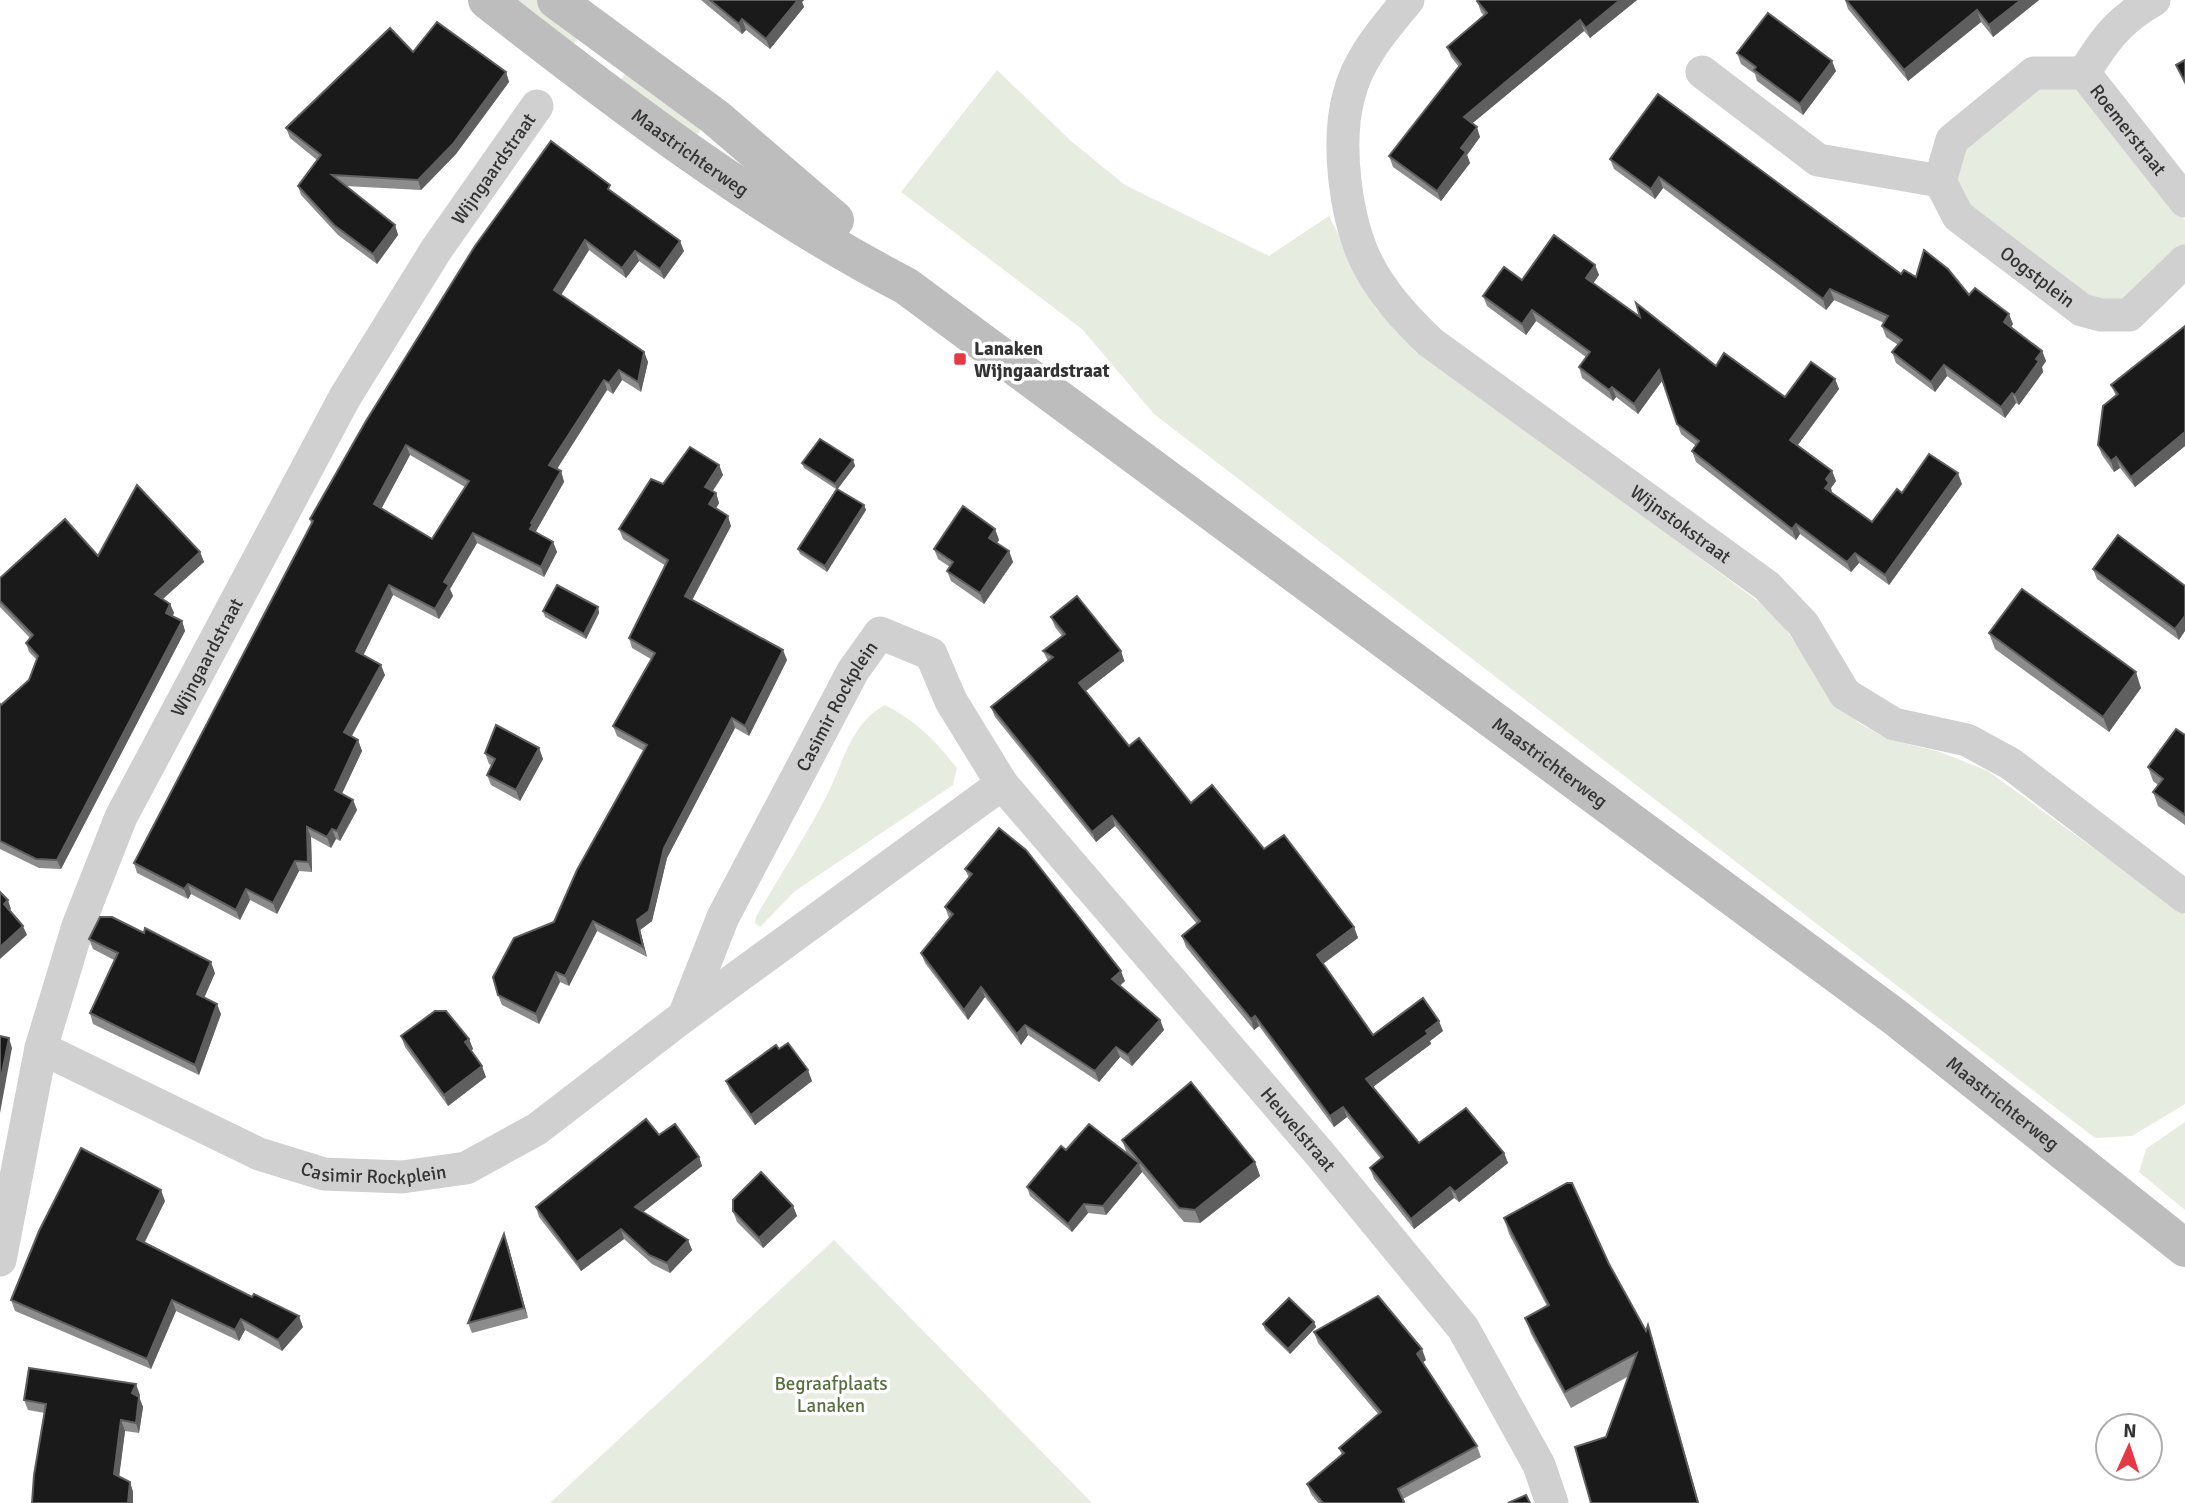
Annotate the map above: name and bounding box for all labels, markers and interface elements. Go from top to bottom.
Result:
street label: Roemerstraat [2084,80,2171,181]
street label: Maastrichterweg [626,104,753,202]
street label: Wijngaardstraat [447,108,542,230]
street label: Oogstplein [1995,241,2079,313]
place label: Lanaken Wijngaardstraat [974,337,1110,383]
marker: Lanaken Wijngaardstraat [952,351,968,367]
street label: Wijnstokstraat [1625,480,1736,569]
street label: Wijngaardstraat [166,594,249,721]
street label: Casimir Rockplein [791,637,884,776]
street label: Maastrichterweg [1487,712,1612,814]
street label: Maastrichterweg [1941,1052,2064,1156]
street label: Heuvelstraat [1255,1083,1341,1177]
street label: Casimir Rockplein [298,1157,448,1190]
park label: Begraafplaats Lanaken [774,1372,888,1418]
north arrow [2094,1412,2164,1482]
text: N [2123,1419,2137,1443]

